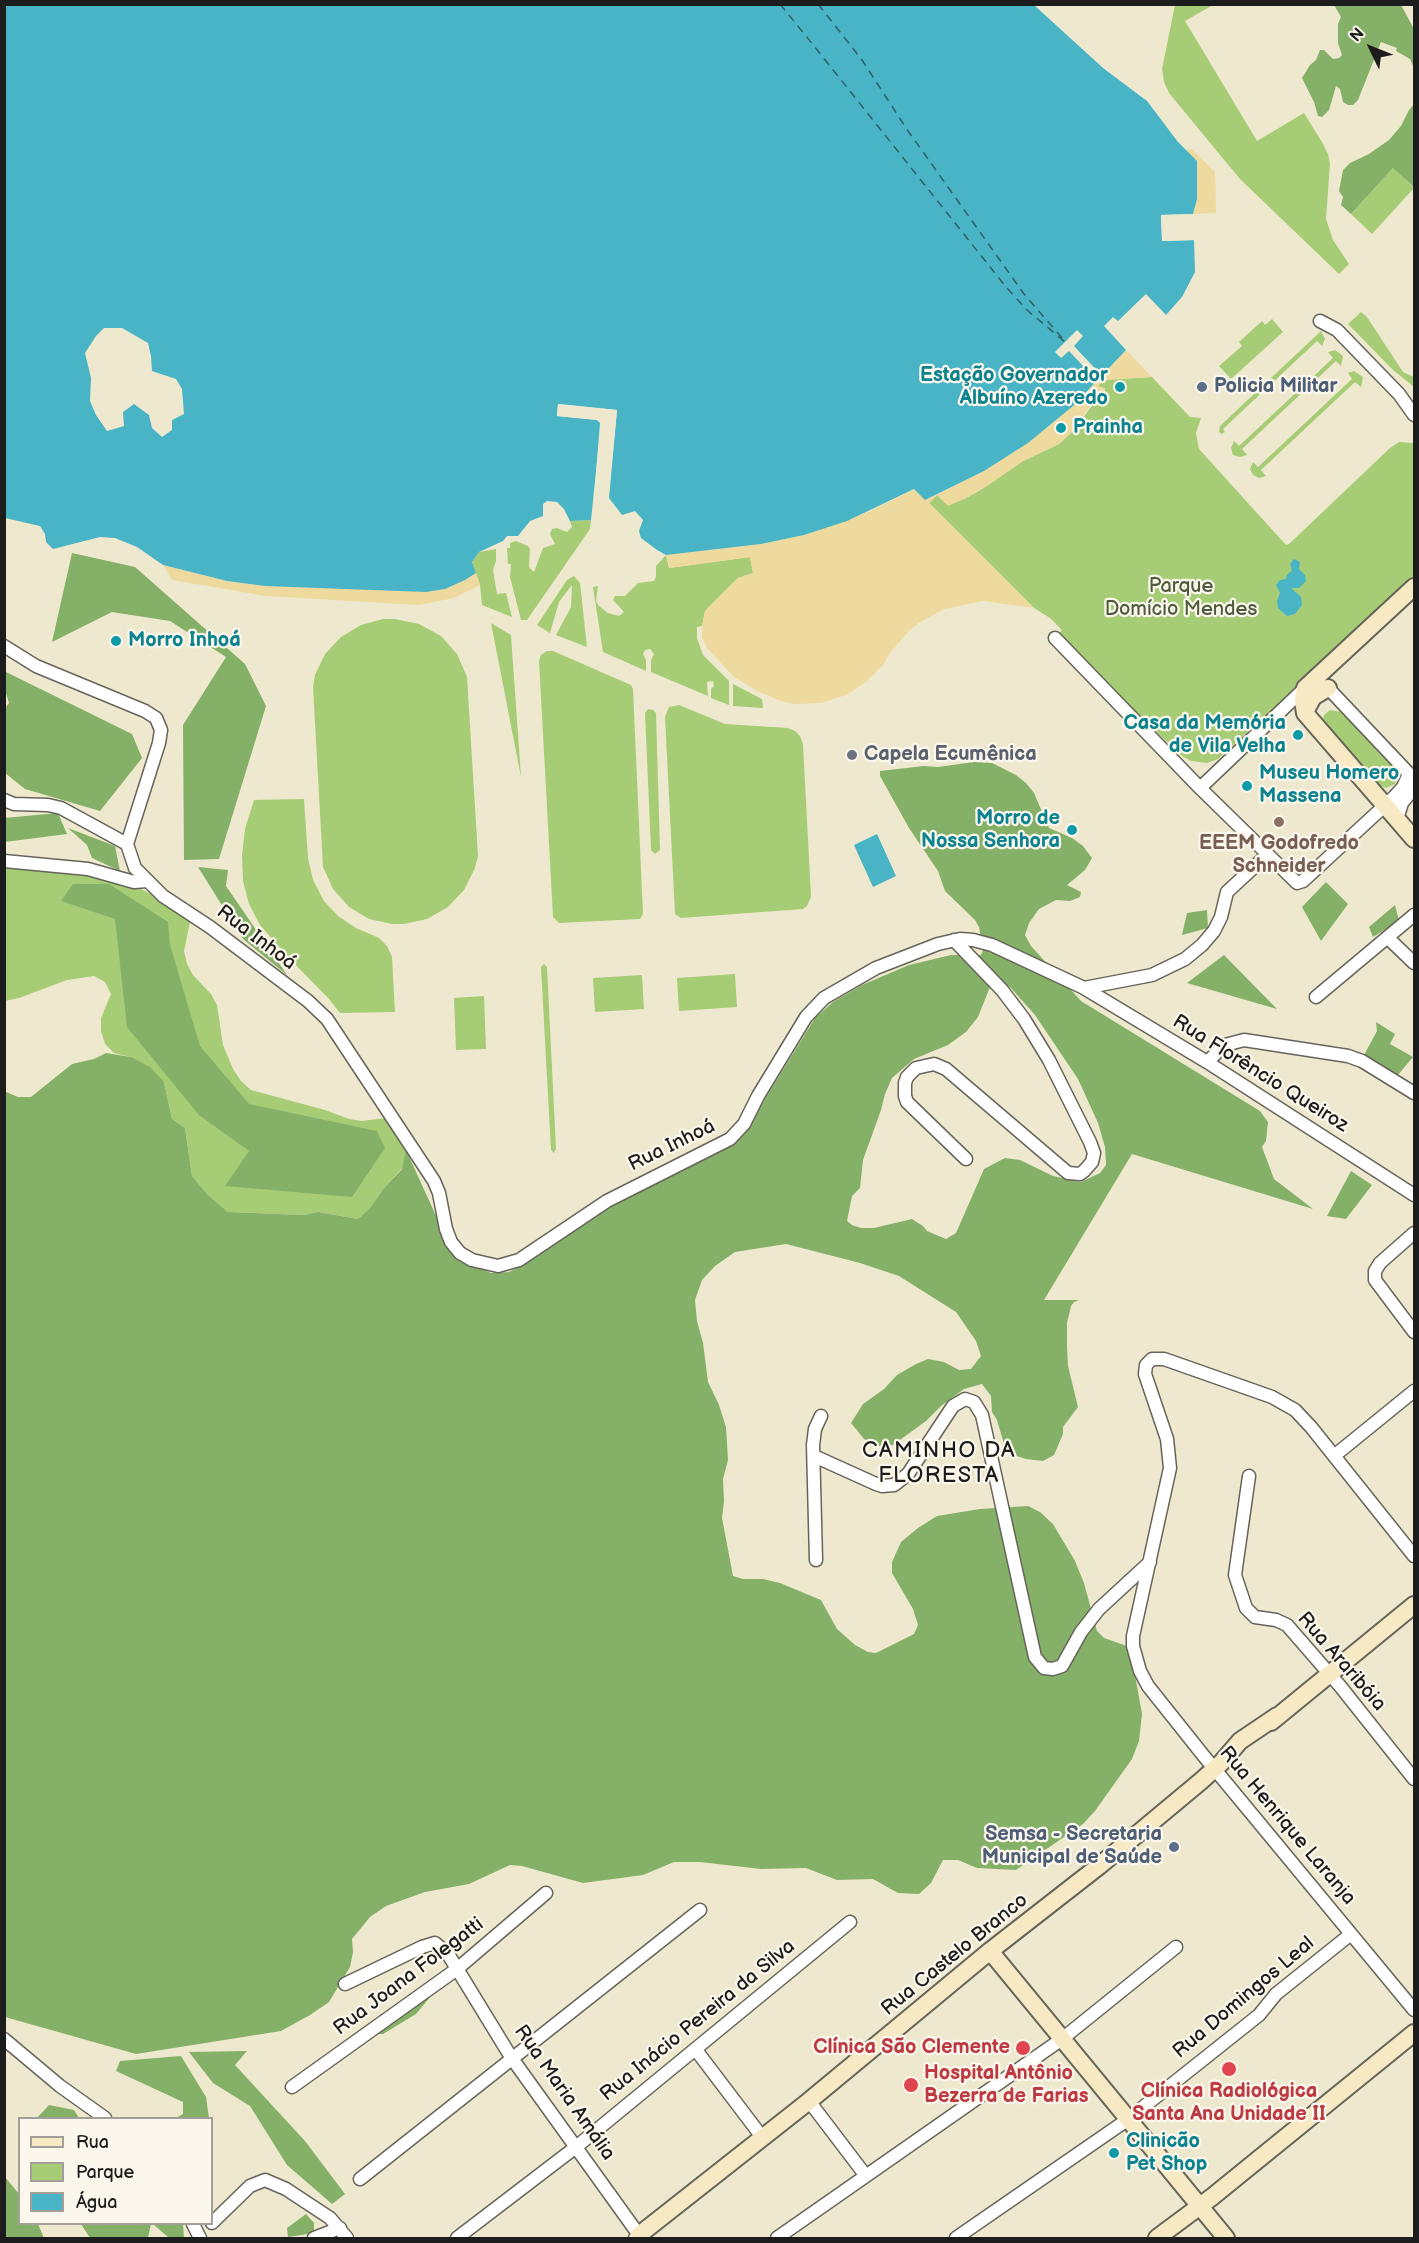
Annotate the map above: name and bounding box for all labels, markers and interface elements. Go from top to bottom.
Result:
north arrow [1341,18,1401,78]
text: N [1346,25,1369,46]
place label: Estação Governador Albuíno Azeredo [920,364,1108,411]
place label: Policia Militar [1214,375,1338,399]
marker: Estação Governador Albuíno Azeredo [1113,380,1127,394]
marker: Policia Militar [1195,380,1209,394]
place label: Prainha [1073,416,1143,440]
marker: Prainha [1054,421,1068,435]
park label: Parque Domício Mendes [1105,575,1257,622]
place label: Morro Inhoá [128,629,241,653]
marker: Morro Inhoá [109,634,123,648]
place label: Casa da Memória de Vila Velha [1123,712,1286,759]
marker: Casa da Memória de Vila Velha [1291,728,1305,742]
place label: Capela Ecumênica [864,743,1037,767]
marker: Capela Ecumênica [845,748,859,762]
place label: Museu Homero Massena [1259,762,1399,809]
marker: Museu Homero Massena [1240,779,1254,793]
place label: Morro de Nossa Senhora [921,807,1060,854]
marker: EEEM Godofredo Schneider [1272,815,1286,829]
marker: Morro de Nossa Senhora [1065,823,1079,837]
place label: EEEM Godofredo Schneider [1199,832,1359,879]
street label: Rua Inhoá [212,900,300,976]
street label: Rua Florêncio Queiroz [1168,1010,1352,1138]
street label: Rua Inhoá [625,1115,719,1177]
district label: CAMINHO DA FLORESTA [862,1438,1016,1490]
street label: Rua Araribóia [1292,1608,1390,1716]
street label: Rua Henrique Laranja [1214,1742,1360,1910]
place label: Semsa - Secretaria Municipal de Saúde [982,1823,1162,1870]
marker: Semsa - Secretaria Municipal de Saúde [1167,1840,1181,1854]
street label: Rua Castelo Branco [877,1889,1033,2021]
street label: Rua Joana Folegatti [329,1913,489,2041]
street label: Rua Domingos Leal [1168,1932,1320,2064]
street label: Rua Inácio Pereira da Silva [596,1935,800,2107]
street label: Rua Maria Amália [508,2021,620,2165]
place label: Clínica São Clemente [813,2036,1010,2060]
marker: Clínica São Clemente [1014,2039,1032,2057]
marker: Clínica Radiológica Santa Ana Unidade II [1220,2060,1238,2078]
place label: Hospital Antônio Bezerra de Farias [924,2062,1089,2109]
marker: Hospital Antônio Bezerra de Farias [902,2076,920,2094]
place label: Clínica Radiológica Santa Ana Unidade II [1132,2080,1326,2127]
legend [18,2117,213,2225]
place label: Clinicão Pet Shop [1126,2130,1207,2177]
text: Rua [76,2132,109,2153]
marker: Clinicão Pet Shop [1107,2146,1121,2160]
text: Parque [76,2162,134,2183]
text: Água [76,2192,117,2213]

